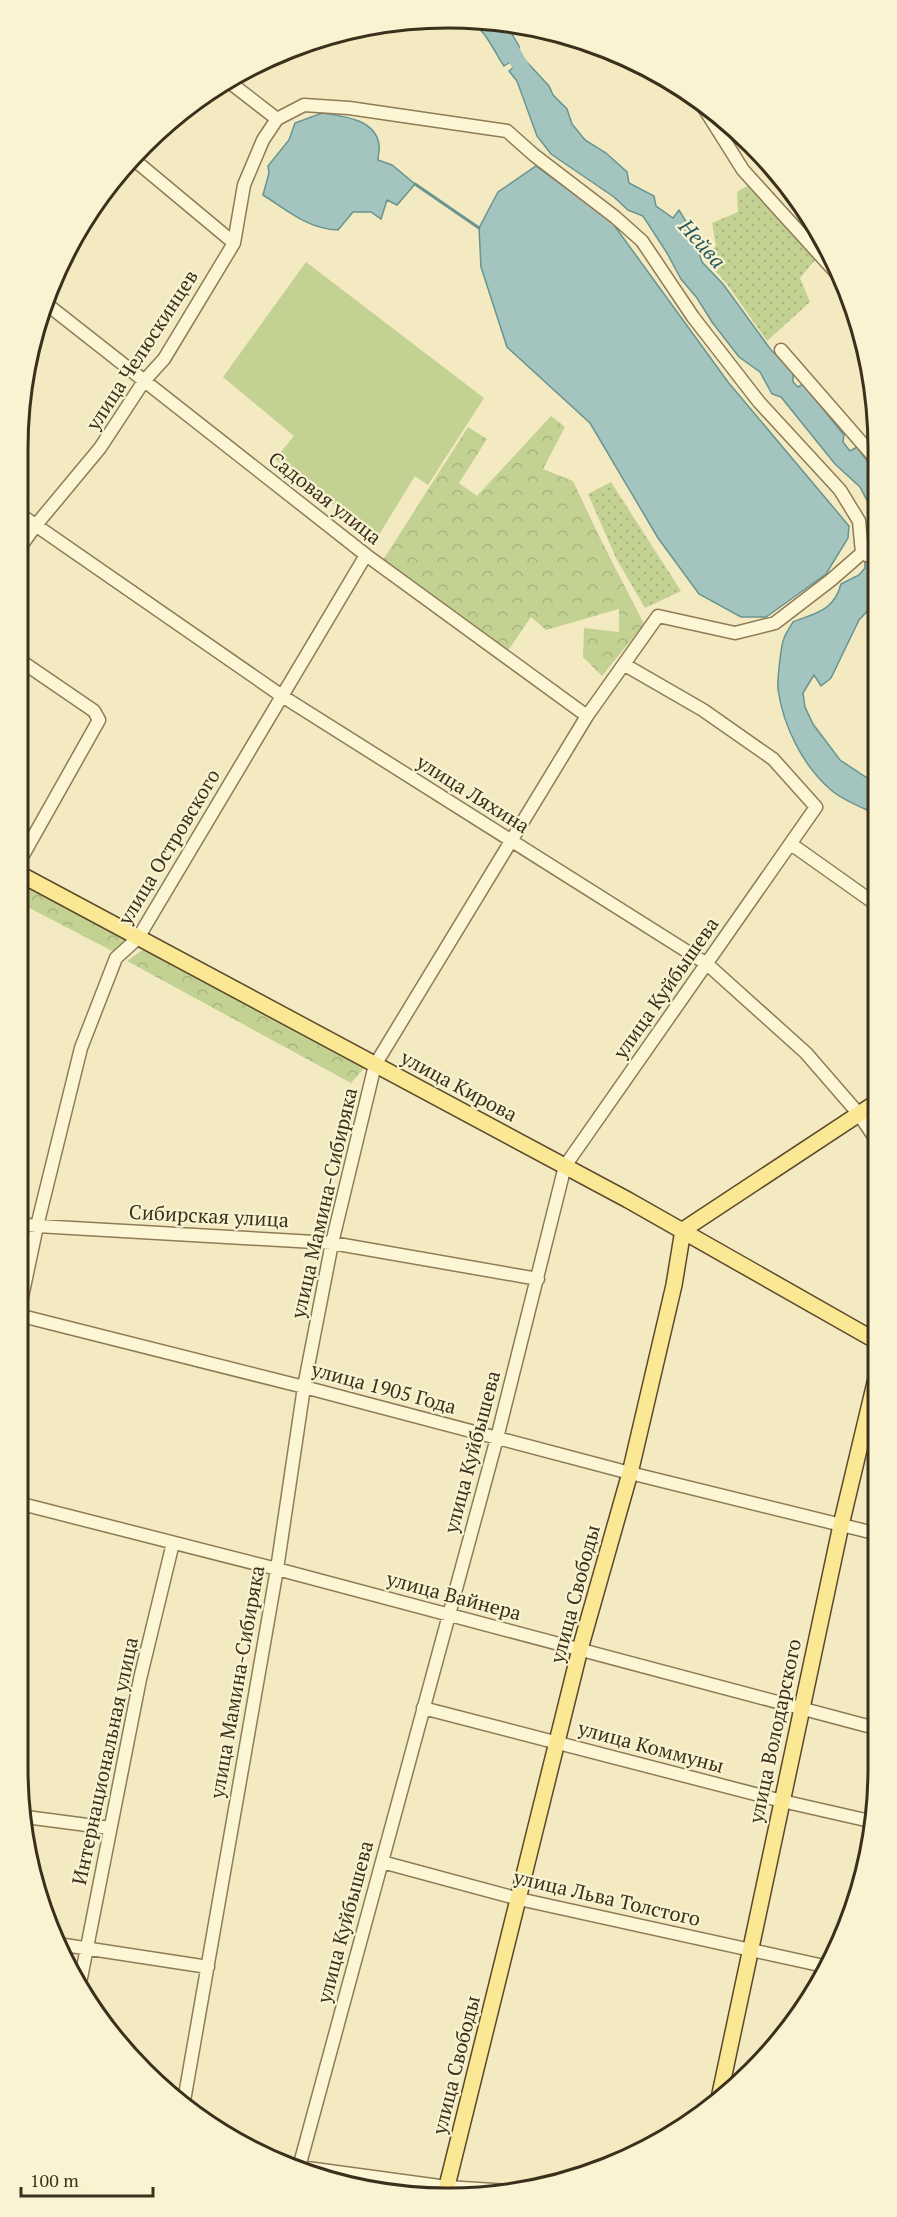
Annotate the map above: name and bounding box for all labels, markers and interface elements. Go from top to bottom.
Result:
water label: Нейва [672,212,732,274]
street label: улица Челюскинцев [79,264,204,436]
street label: Садовая улица [263,445,387,550]
street label: улица Ляхина [411,748,535,839]
street label: улица Островского [111,764,226,931]
street label: улица Куйбышева [606,912,725,1065]
street label: улица Кирова [395,1043,522,1128]
street label: улица Мамина-Сибиряка [284,1085,363,1322]
street label: Сибирская улица [128,1198,290,1233]
street label: улица 1905 Года [308,1355,459,1420]
street label: улица Куйбышева [437,1368,506,1537]
street label: улица Свободы [543,1522,606,1667]
street label: улица Мамина-Сибиряка [203,1563,270,1801]
street label: улица Вайнера [383,1564,524,1626]
street label: Интернациональная улица [65,1635,144,1887]
street label: улица Володарского [742,1636,807,1827]
street label: улица Коммуны [574,1714,727,1779]
street label: улица Куйбышева [310,1838,379,2007]
street label: улица Льва Толстого [510,1863,703,1932]
street label: улица Свободы [425,1993,486,2138]
scale bar [21,2160,153,2198]
text: 100 m [30,2168,79,2192]

